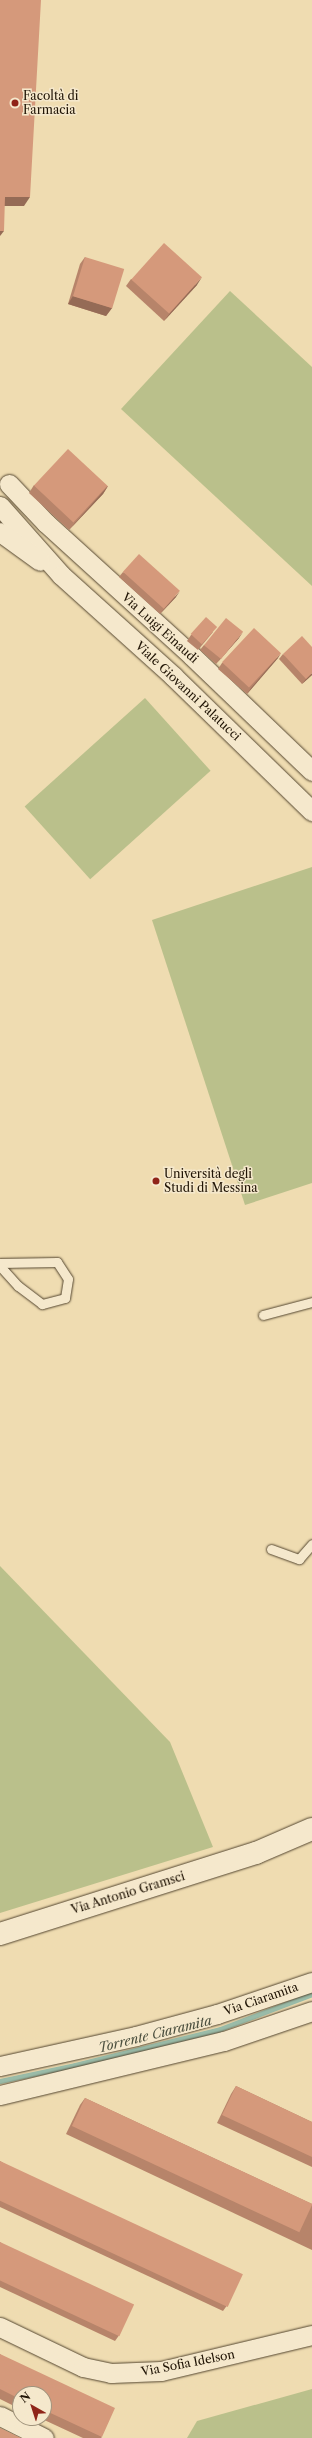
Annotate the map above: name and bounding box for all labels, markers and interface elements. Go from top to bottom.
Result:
place label: Facoltà di Farmacia [23,89,79,117]
marker: Facoltà di Farmacia [10,98,20,108]
street label: Via Luigi Einaudi [119,590,201,666]
street label: Viale Giovanni Palatucci [132,638,244,744]
place label: Università degli Studi di Messina [164,1167,258,1195]
marker: Università degli Studi di Messina [151,1176,161,1186]
street label: Via Antonio Gramsci [69,1869,187,1917]
street label: Via Ciaramita [222,1980,300,2018]
water label: Torrente Ciaramita [97,2012,213,2056]
street label: Via Sofia Idelson [140,2347,236,2379]
north arrow [12,2386,52,2426]
text: N [17,2389,33,2406]

